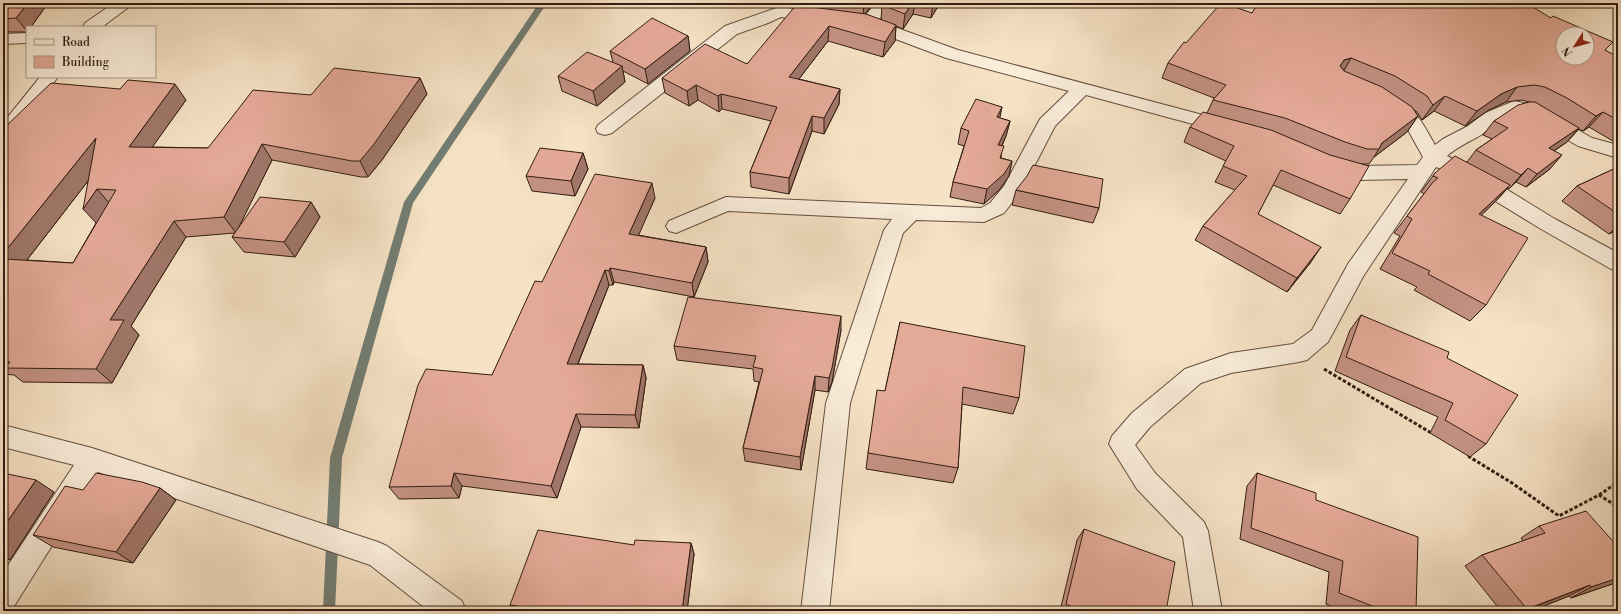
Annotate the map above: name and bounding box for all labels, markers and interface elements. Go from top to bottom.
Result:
legend [26,26,156,78]
north arrow [1555,26,1595,66]
text: Road [62,35,90,50]
text: N [1559,43,1576,59]
text: Building [61,55,110,70]

